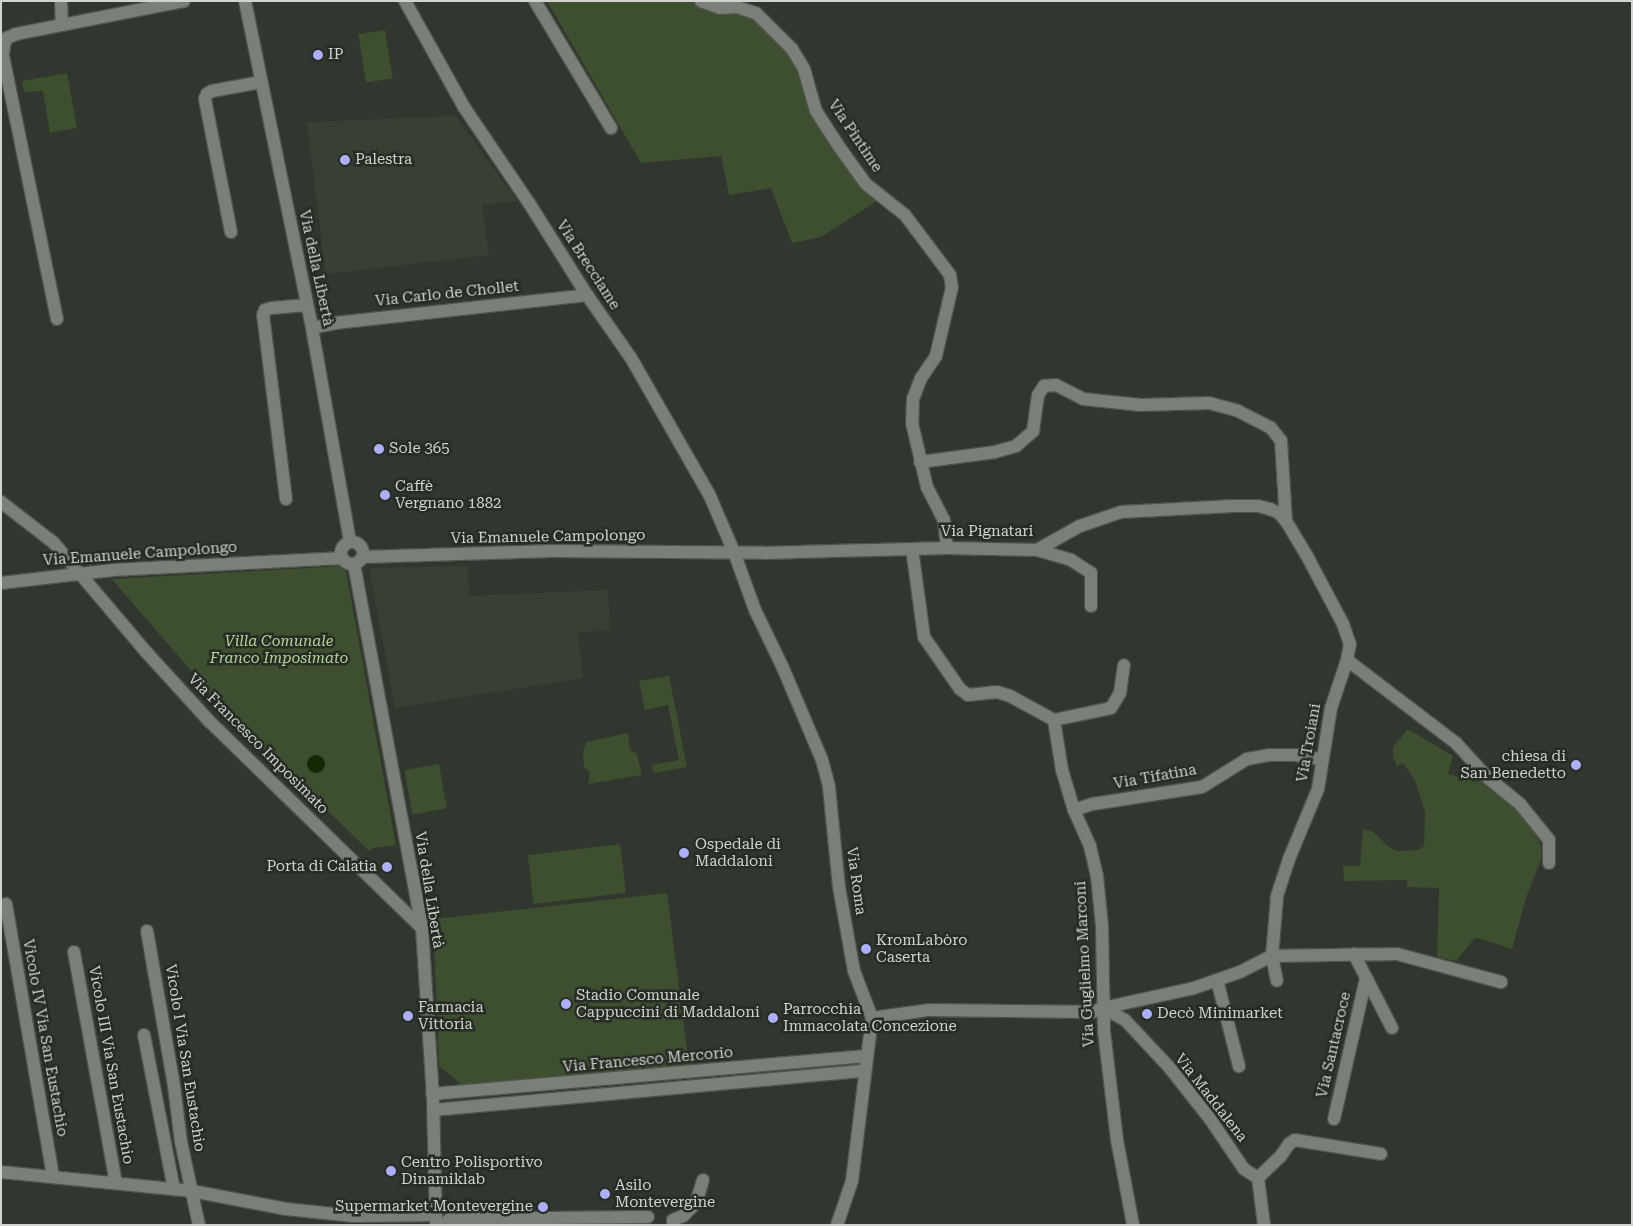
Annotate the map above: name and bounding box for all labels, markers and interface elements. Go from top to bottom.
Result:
place label: IP [328,46,343,64]
marker: IP [312,49,324,61]
street label: Via Pintime [824,96,886,176]
place label: Palestra [355,151,412,169]
marker: Palestra [339,154,351,166]
street label: Via della Libertà [295,208,337,328]
street label: Via Brecciame [552,217,624,313]
street label: Via Carlo de Chollet [374,278,520,310]
place label: Sole 365 [389,440,450,458]
marker: Sole 365 [373,443,385,455]
place label: Caffè Vergnano 1882 [395,477,501,512]
marker: Caffè Vergnano 1882 [379,489,391,501]
street label: Via Pignatari [941,523,1033,541]
street label: Via Emanuele Campolongo [451,526,645,548]
street label: Via Emanuele Campolongo [42,538,238,570]
park label: Villa Comunale Franco Imposimato [210,632,348,667]
street label: Via Francesco Imposimato [184,670,332,818]
street label: Via Troiani [1293,702,1325,784]
place label: chiesa di San Benedetto [1460,747,1566,782]
marker: chiesa di San Benedetto [1570,759,1582,771]
street label: Via Tifatina [1112,761,1198,793]
street label: Via della Libertà [411,830,447,950]
place label: Ospedale di Maddaloni [695,835,781,870]
marker: Ospedale di Maddaloni [677,846,691,860]
street label: Via Roma [842,846,870,916]
place label: Porta di Calatia [266,858,377,876]
marker: Porta di Calatia [381,861,393,873]
street label: Via Guglielmo Marconi [1072,880,1098,1048]
place label: KromLabòro Caserta [876,931,967,966]
street label: Vicolo IV Via San Eustachio [19,938,71,1138]
marker: KromLabòro Caserta [860,943,872,955]
street label: Vicolo I Via San Eustachio [161,963,209,1153]
street label: Vicolo III Via San Eustachio [85,964,137,1166]
place label: Stadio Comunale Cappuccini di Maddaloni [576,986,760,1021]
street label: Via Santacroce [1313,990,1355,1100]
place label: Farmacia Vittoria [418,998,484,1033]
marker: Stadio Comunale Cappuccini di Maddaloni [560,998,572,1010]
place label: Parrocchia Immacolata Concezione [783,1000,957,1035]
place label: Decò Minimarket [1157,1005,1283,1023]
marker: Decò Minimarket [1141,1008,1153,1020]
marker: Farmacia Vittoria [402,1010,414,1022]
marker: Parrocchia Immacolata Concezione [767,1012,779,1024]
street label: Via Francesco Mercorio [562,1044,734,1076]
street label: Via Maddalena [1171,1050,1251,1146]
place label: Centro Polisportivo Dinamiklab [401,1153,543,1188]
marker: Centro Polisportivo Dinamiklab [385,1165,397,1177]
place label: Asilo Montevergine [615,1176,715,1211]
marker: Asilo Montevergine [599,1188,611,1200]
place label: Supermarket Montevergine [335,1198,533,1216]
marker: Supermarket Montevergine [537,1201,549,1213]

